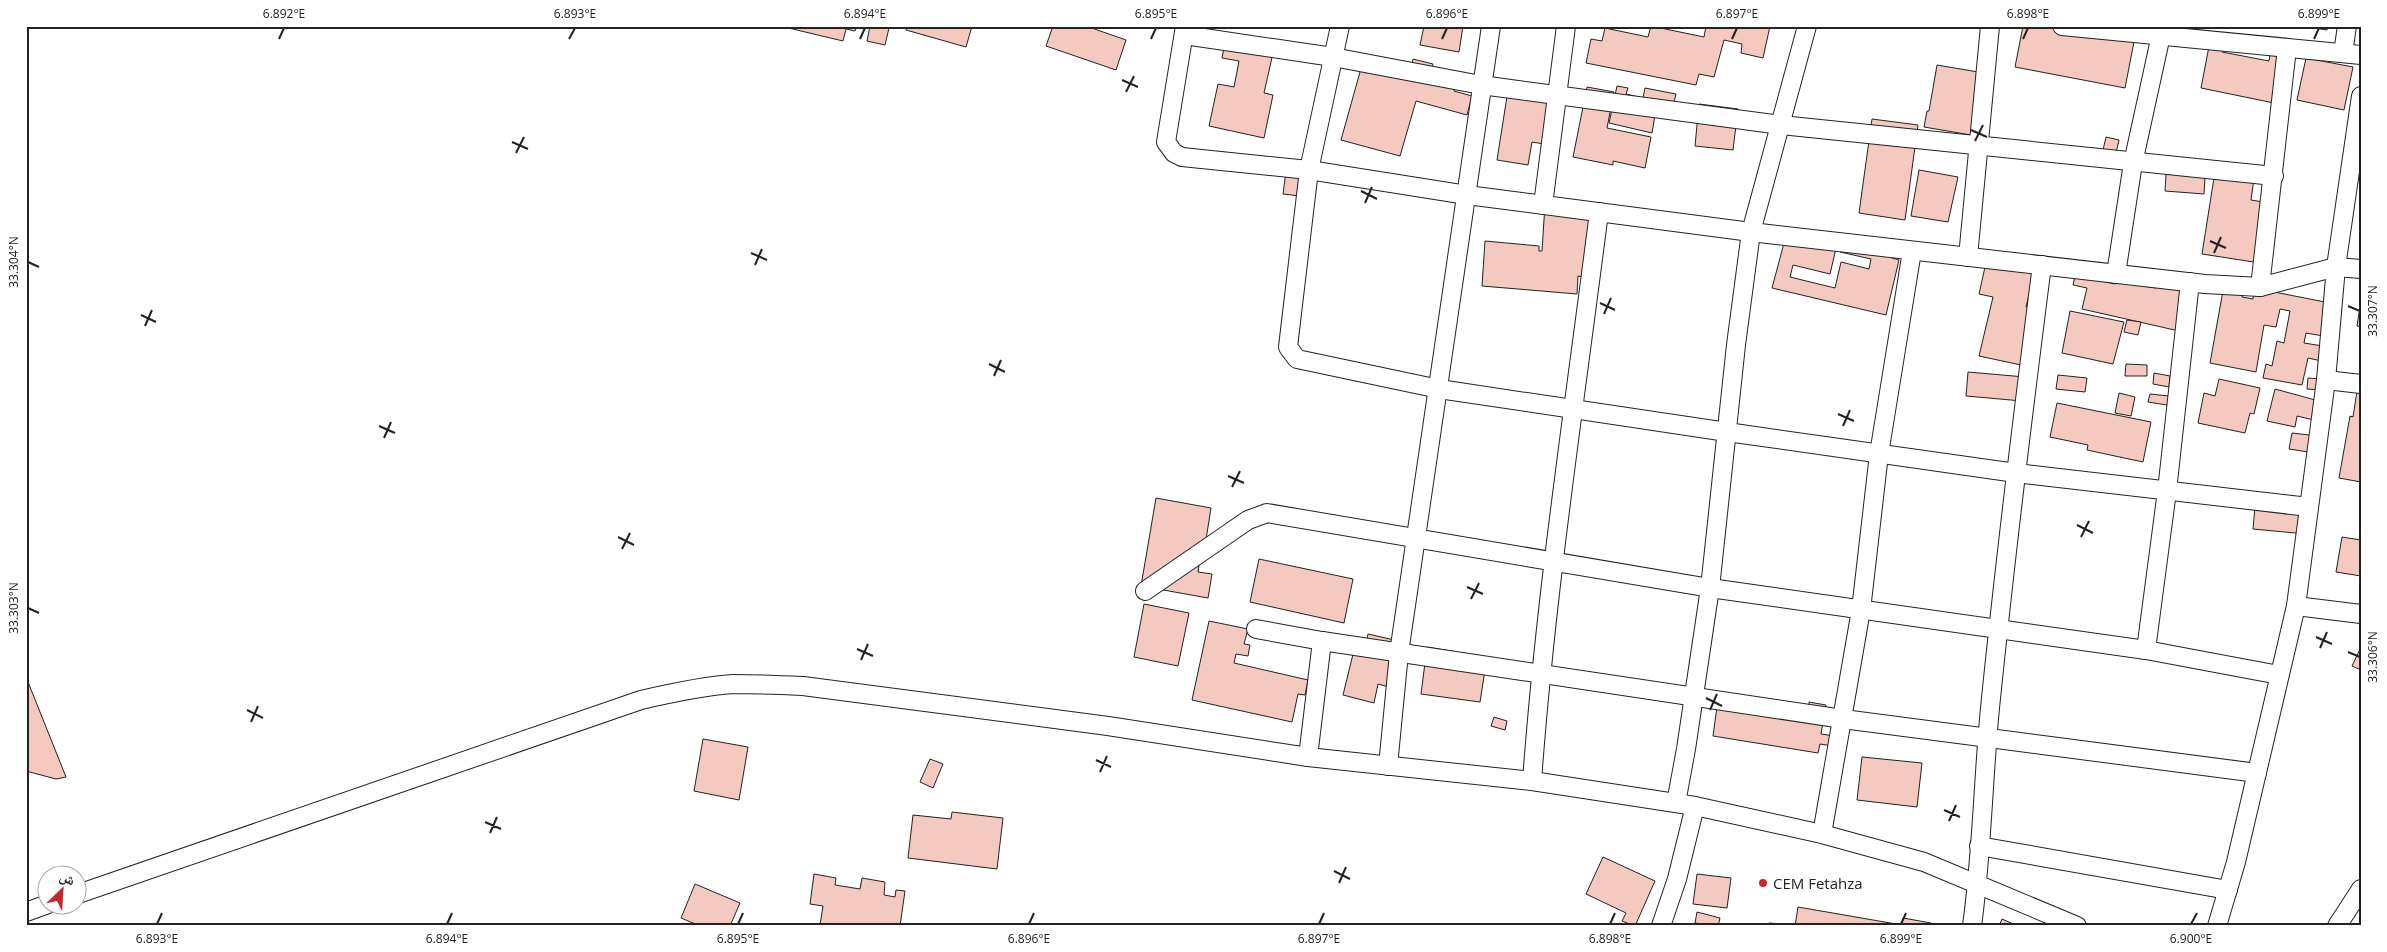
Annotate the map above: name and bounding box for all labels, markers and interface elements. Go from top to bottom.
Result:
text: 6.892°E [263,5,305,22]
text: 6.893°E [554,5,596,22]
text: 6.894°E [844,5,886,22]
text: 6.895°E [1135,5,1177,22]
text: 6.896°E [1426,5,1468,22]
text: 6.897°E [1716,5,1758,22]
text: 6.898°E [2007,5,2049,22]
text: 6.899°E [2298,5,2340,22]
text: 33.304°N [5,236,22,288]
text: 33.307°N [2364,285,2381,337]
text: 33.303°N [5,582,22,634]
text: 33.306°N [2364,631,2381,683]
north arrow [38,864,88,914]
text: ش [57,866,79,890]
place label: CEM Fetahza [1773,873,1863,893]
marker: CEM Fetahza [1757,877,1769,889]
text: 6.893°E [136,930,178,947]
text: 6.894°E [426,930,468,947]
text: 6.895°E [717,930,759,947]
text: 6.896°E [1008,930,1050,947]
text: 6.897°E [1298,930,1340,947]
text: 6.898°E [1589,930,1631,947]
text: 6.899°E [1880,930,1922,947]
text: 6.900°E [2170,930,2212,947]

